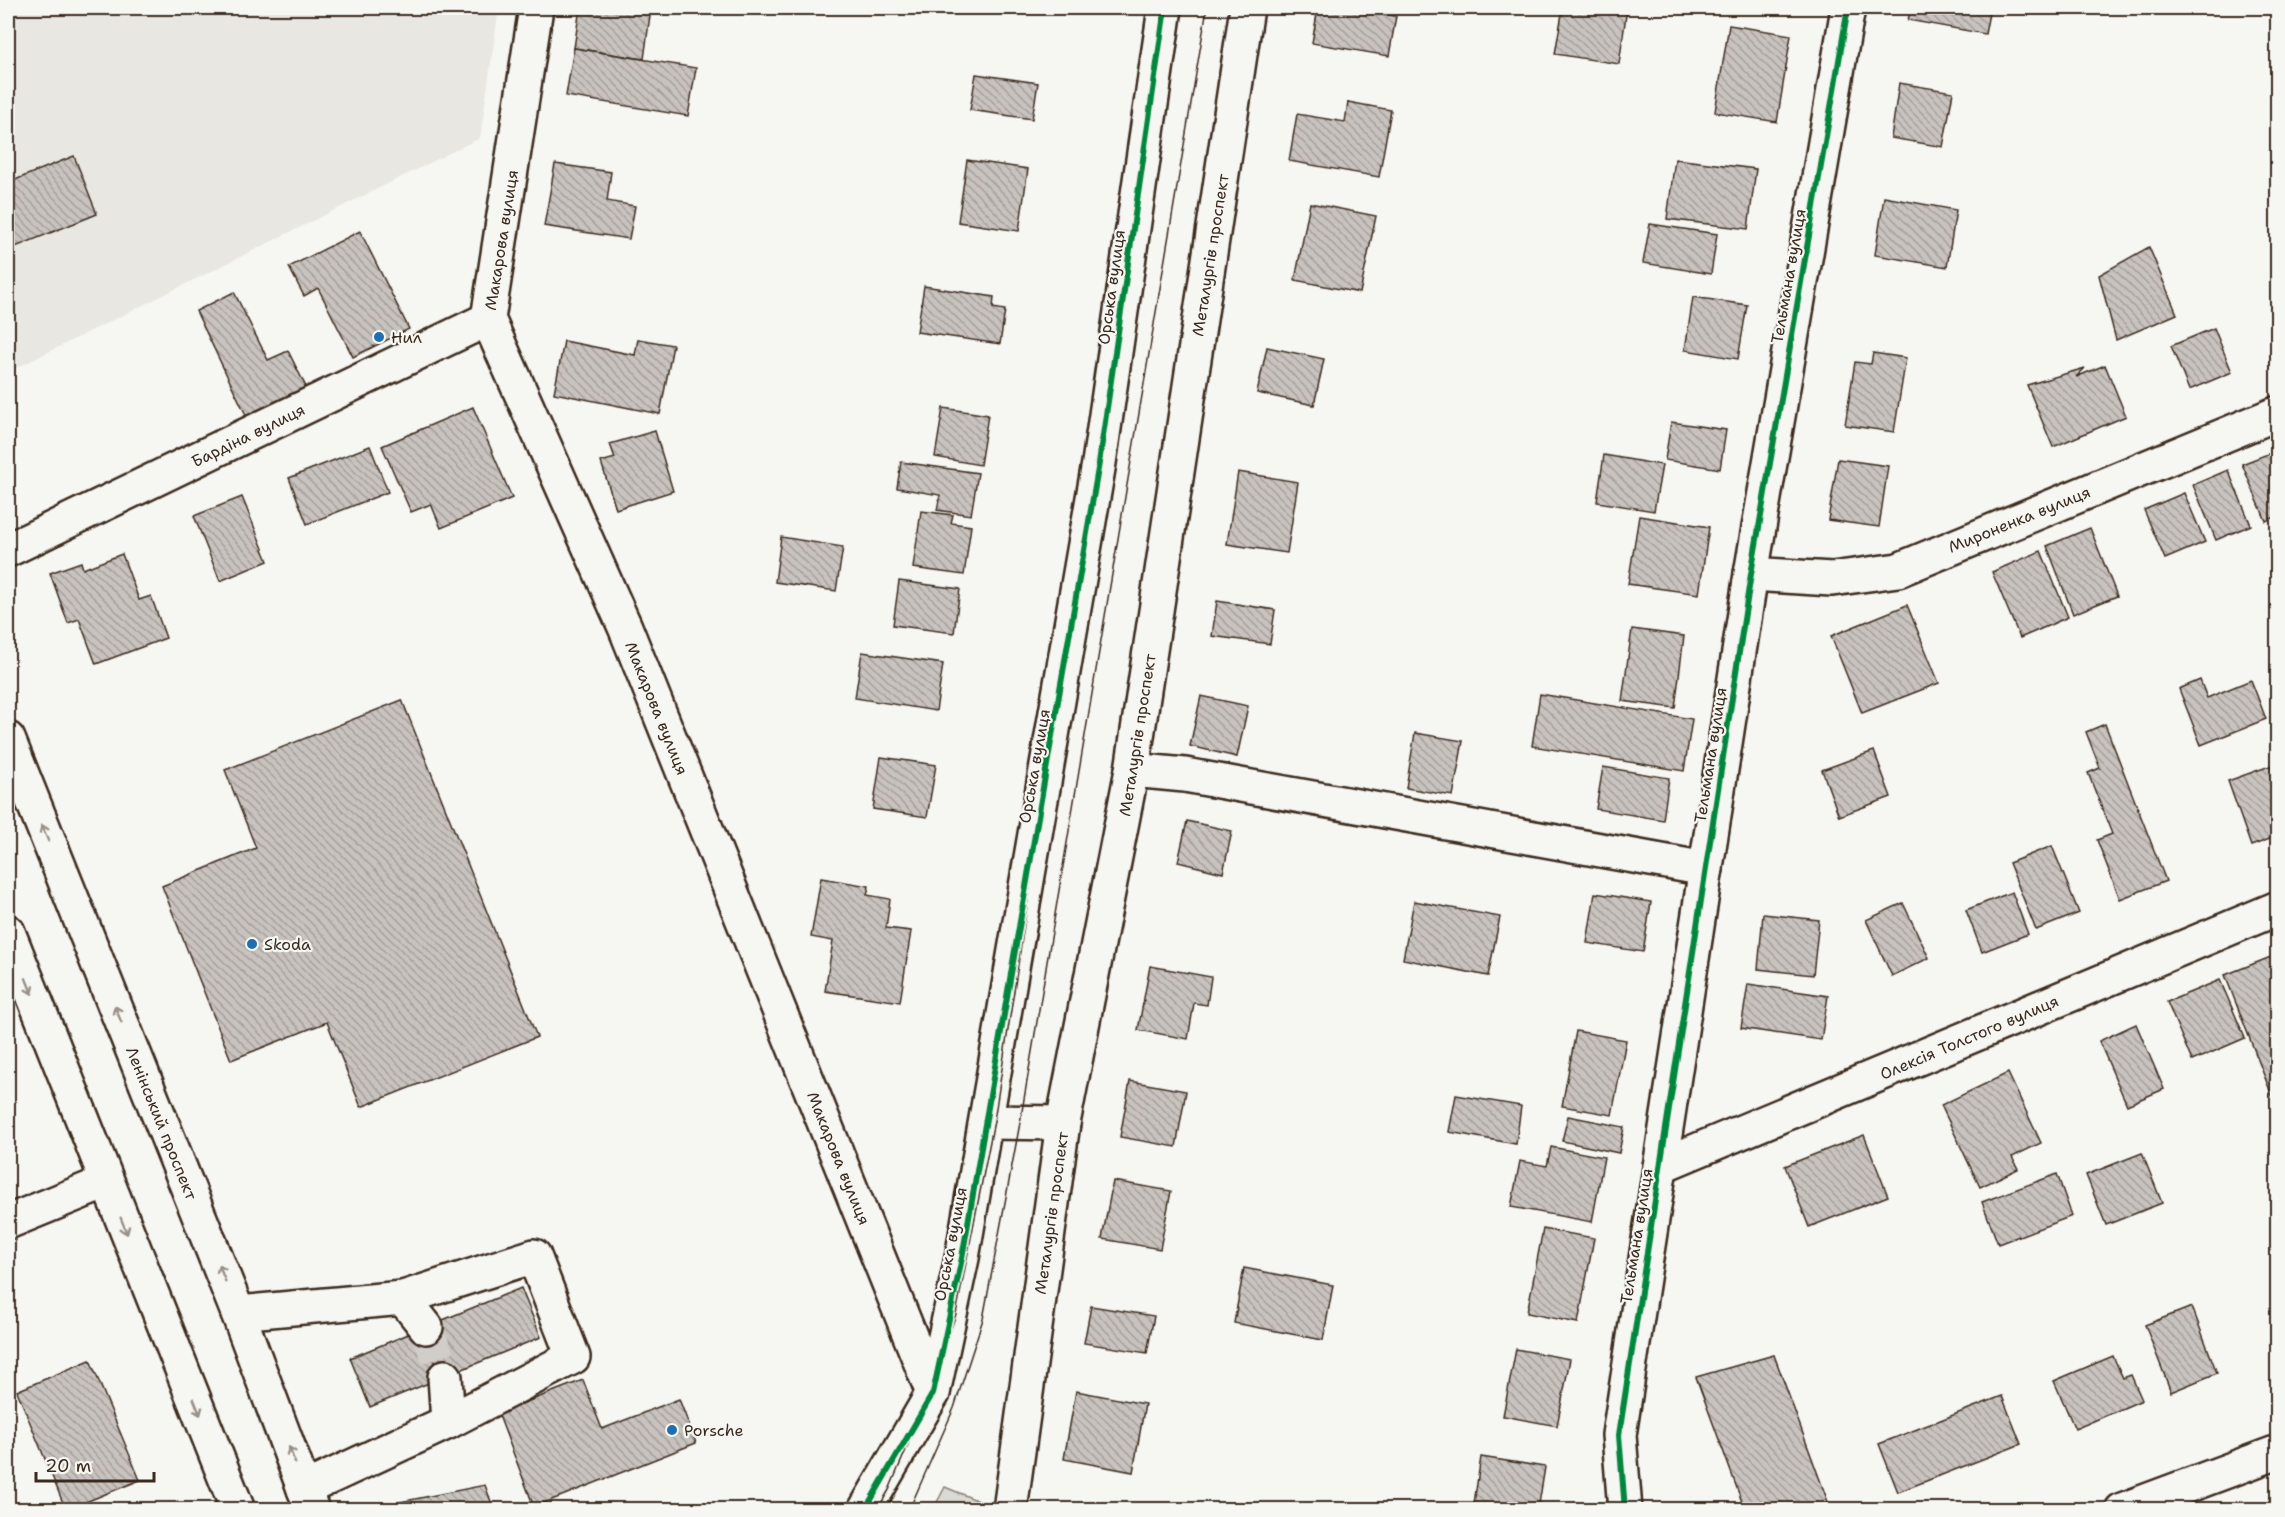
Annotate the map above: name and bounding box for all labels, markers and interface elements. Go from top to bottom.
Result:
street label: Макарова вулиця [480,168,523,312]
street label: Металургів проспект [1187,172,1234,338]
street label: Тельмана вулиця [1766,207,1811,345]
street label: Орська вулиця [1093,228,1130,346]
place label: Нил [391,327,422,348]
marker: Нил [372,330,386,344]
street label: Бардіна вулиця [188,399,308,472]
street label: Мироненка вулиця [1945,481,2093,558]
street label: Макарова вулиця [620,638,693,778]
street label: Металургів проспект [1114,652,1161,818]
street label: Тельмана вулиця [1689,686,1732,824]
street label: Орська вулиця [1014,707,1055,825]
one-way arrow [39,824,50,843]
place label: Skoda [264,934,311,955]
marker: Skoda [245,937,259,951]
one-way arrow [24,977,35,995]
street label: Олексія Толстого вулиця [1877,990,2062,1085]
one-way arrow [112,1005,123,1023]
street label: Ленінський проспект [121,1044,202,1204]
street label: Макарова вулиця [802,1088,875,1228]
street label: Металургів проспект [1030,1130,1073,1296]
street label: Тельмана вулиця [1615,1167,1658,1305]
street label: Орська вулиця [929,1185,972,1303]
one-way arrow [119,1216,130,1235]
one-way arrow [216,1264,227,1282]
one-way arrow [192,1397,203,1416]
place label: Porsche [684,1420,743,1441]
marker: Porsche [665,1423,679,1437]
scale bar [36,1445,154,1483]
one-way arrow [285,1446,296,1465]
text: 20 m [45,1454,91,1478]

